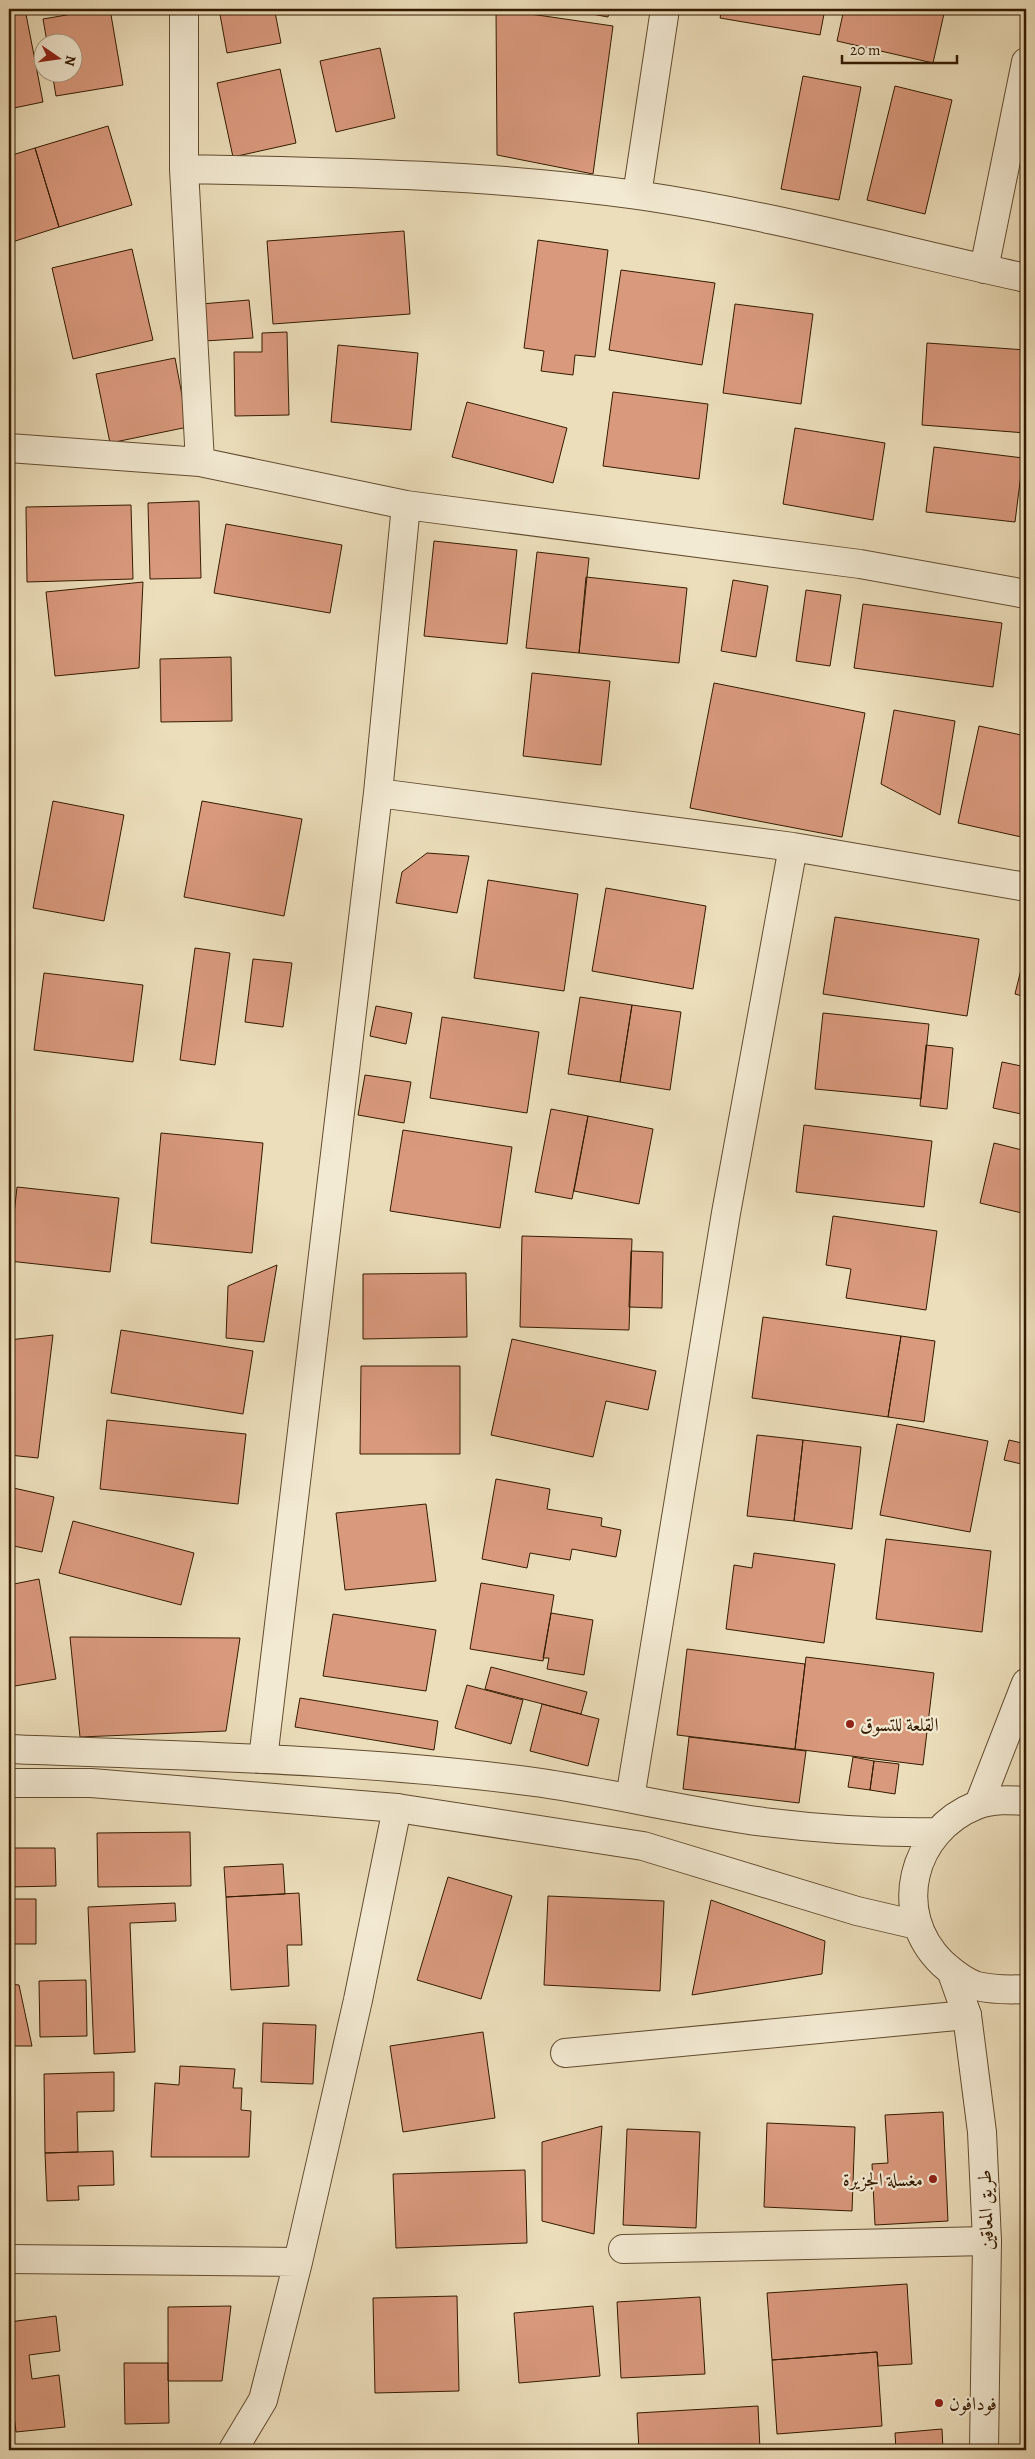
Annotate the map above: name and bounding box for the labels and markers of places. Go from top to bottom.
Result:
place label: القلعة للتسوق [860,1712,939,1738]
marker: القلعة للتسوق [844,1718,856,1730]
place label: مغسلة الجزيرة [843,2167,923,2193]
marker: مغسلة الجزيرة [927,2173,939,2185]
place label: فودافون [949,2391,997,2417]
marker: فودافون [933,2397,945,2409]

